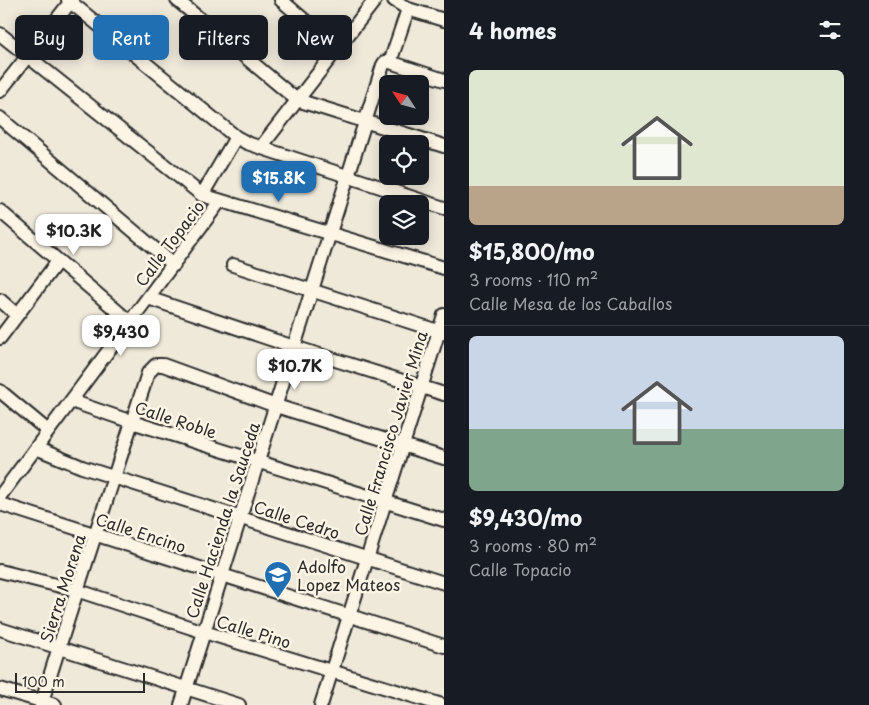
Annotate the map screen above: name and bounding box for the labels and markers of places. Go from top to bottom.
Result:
pin: $15.8K [238,160,320,203]
pin: $10.3K [33,214,115,256]
pin: $9,430 [80,314,162,357]
pin: $10.7K [254,348,336,391]
place label: Adolfo Lopez Mateos [297,554,400,596]
school or university icon: Adolfo Lopez Mateos [263,560,293,599]

